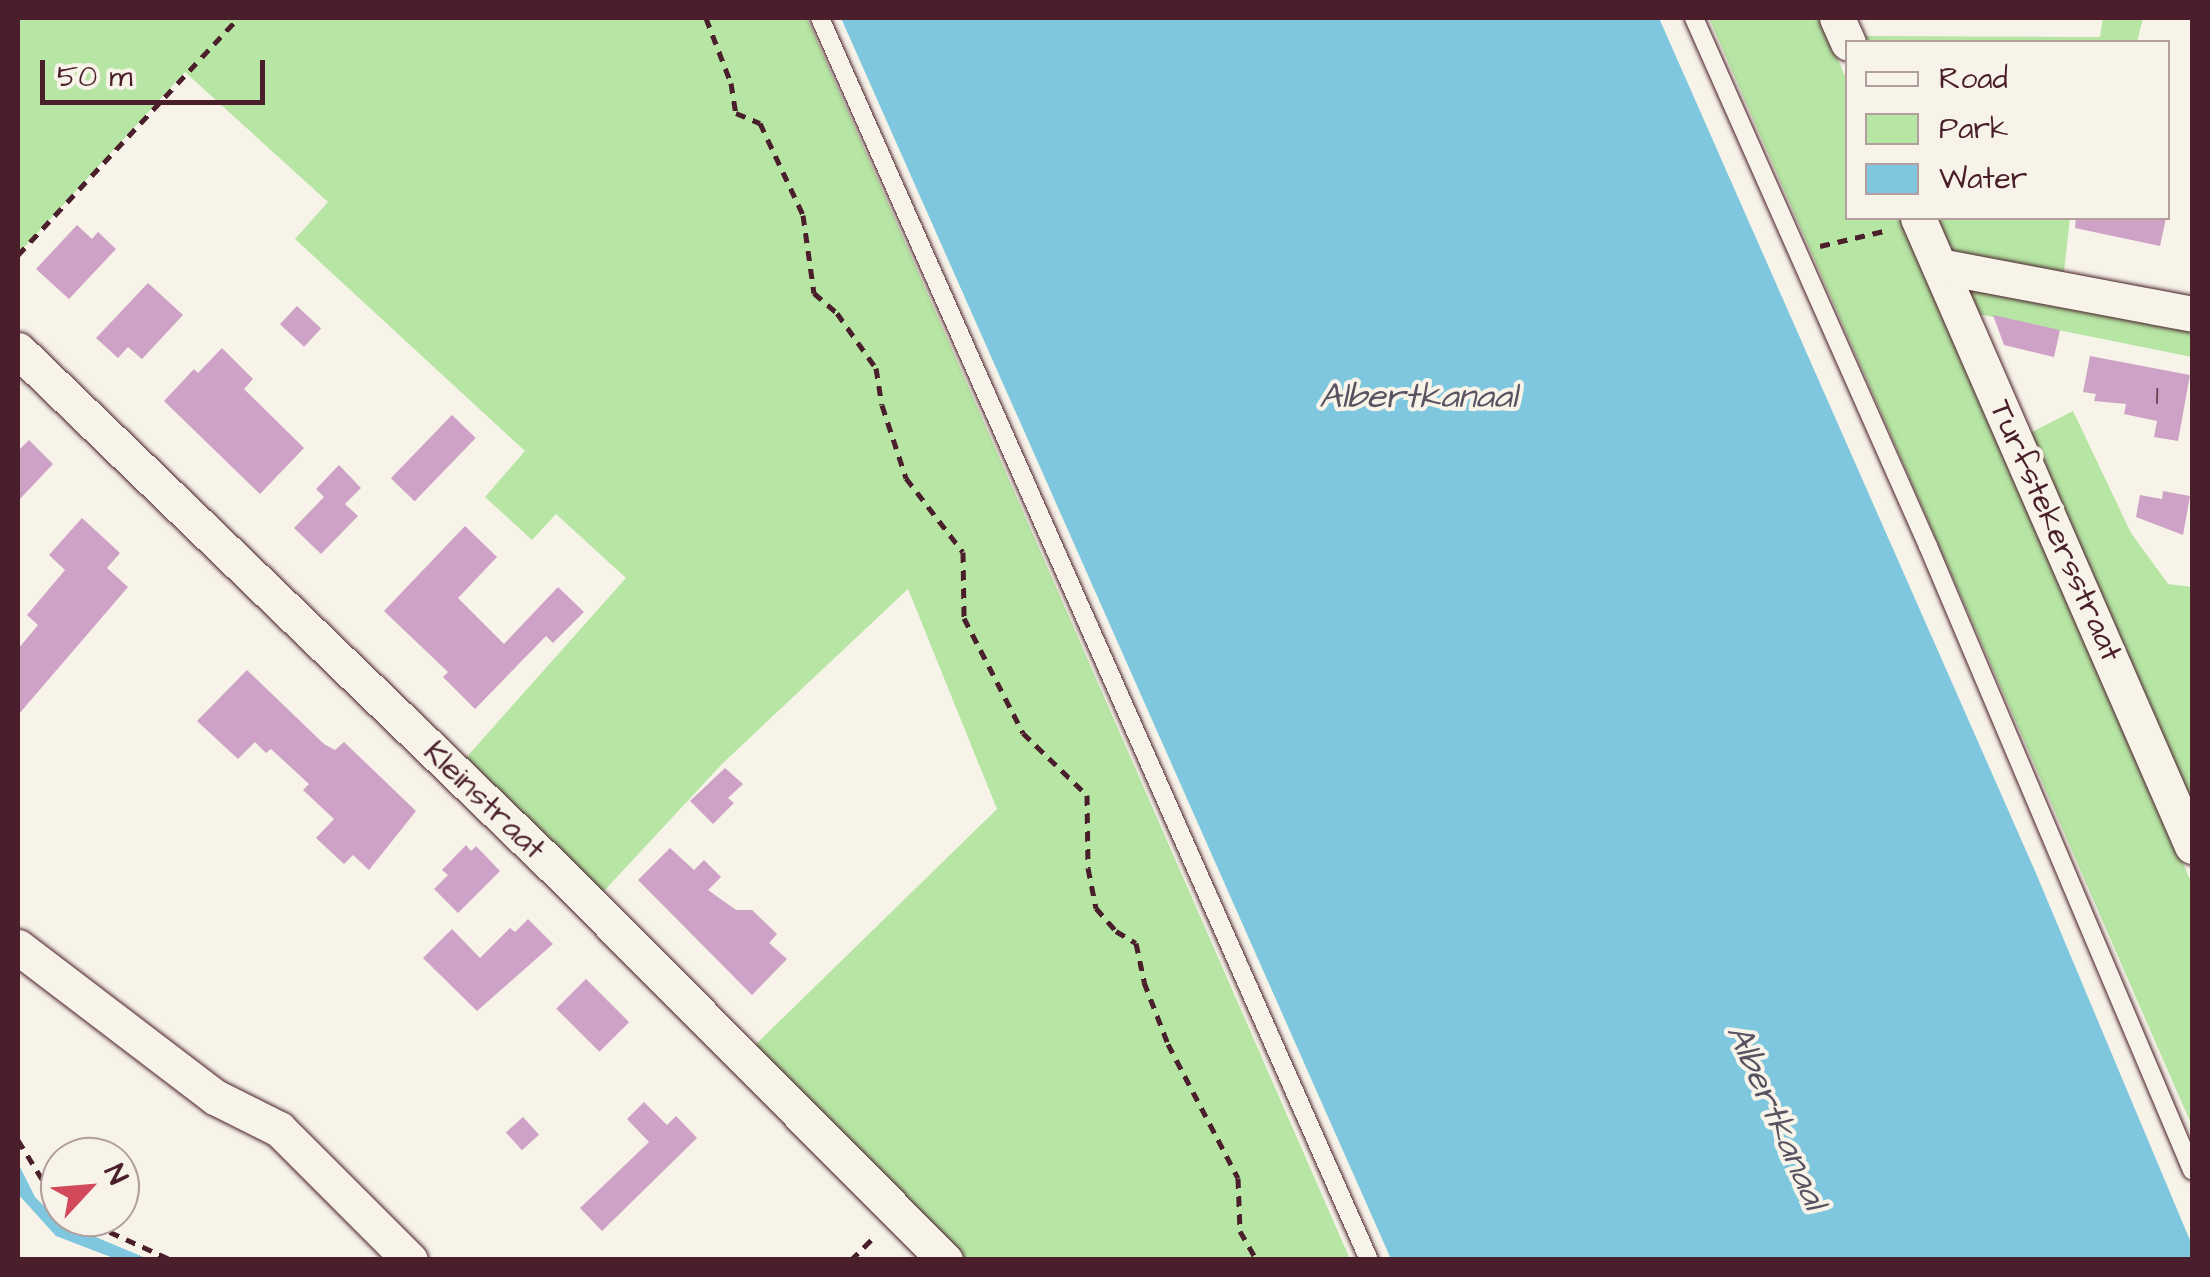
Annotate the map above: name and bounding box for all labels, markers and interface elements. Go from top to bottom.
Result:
scale bar [45,40,270,102]
legend [1845,40,2170,220]
text: 50 m [57,56,133,98]
text: Road [1939,58,2008,100]
text: Park [1939,108,2008,150]
text: Water [1939,158,2027,200]
water label: Albertkanaal [1319,376,1517,418]
house number: 1 [2155,379,2159,413]
street label: Turfstekersstraat [1980,394,2130,668]
street label: Kleinstraat [415,733,553,869]
water label: Albertkanaal [1717,1018,1835,1216]
north arrow [40,1137,140,1237]
text: N [94,1158,137,1191]

